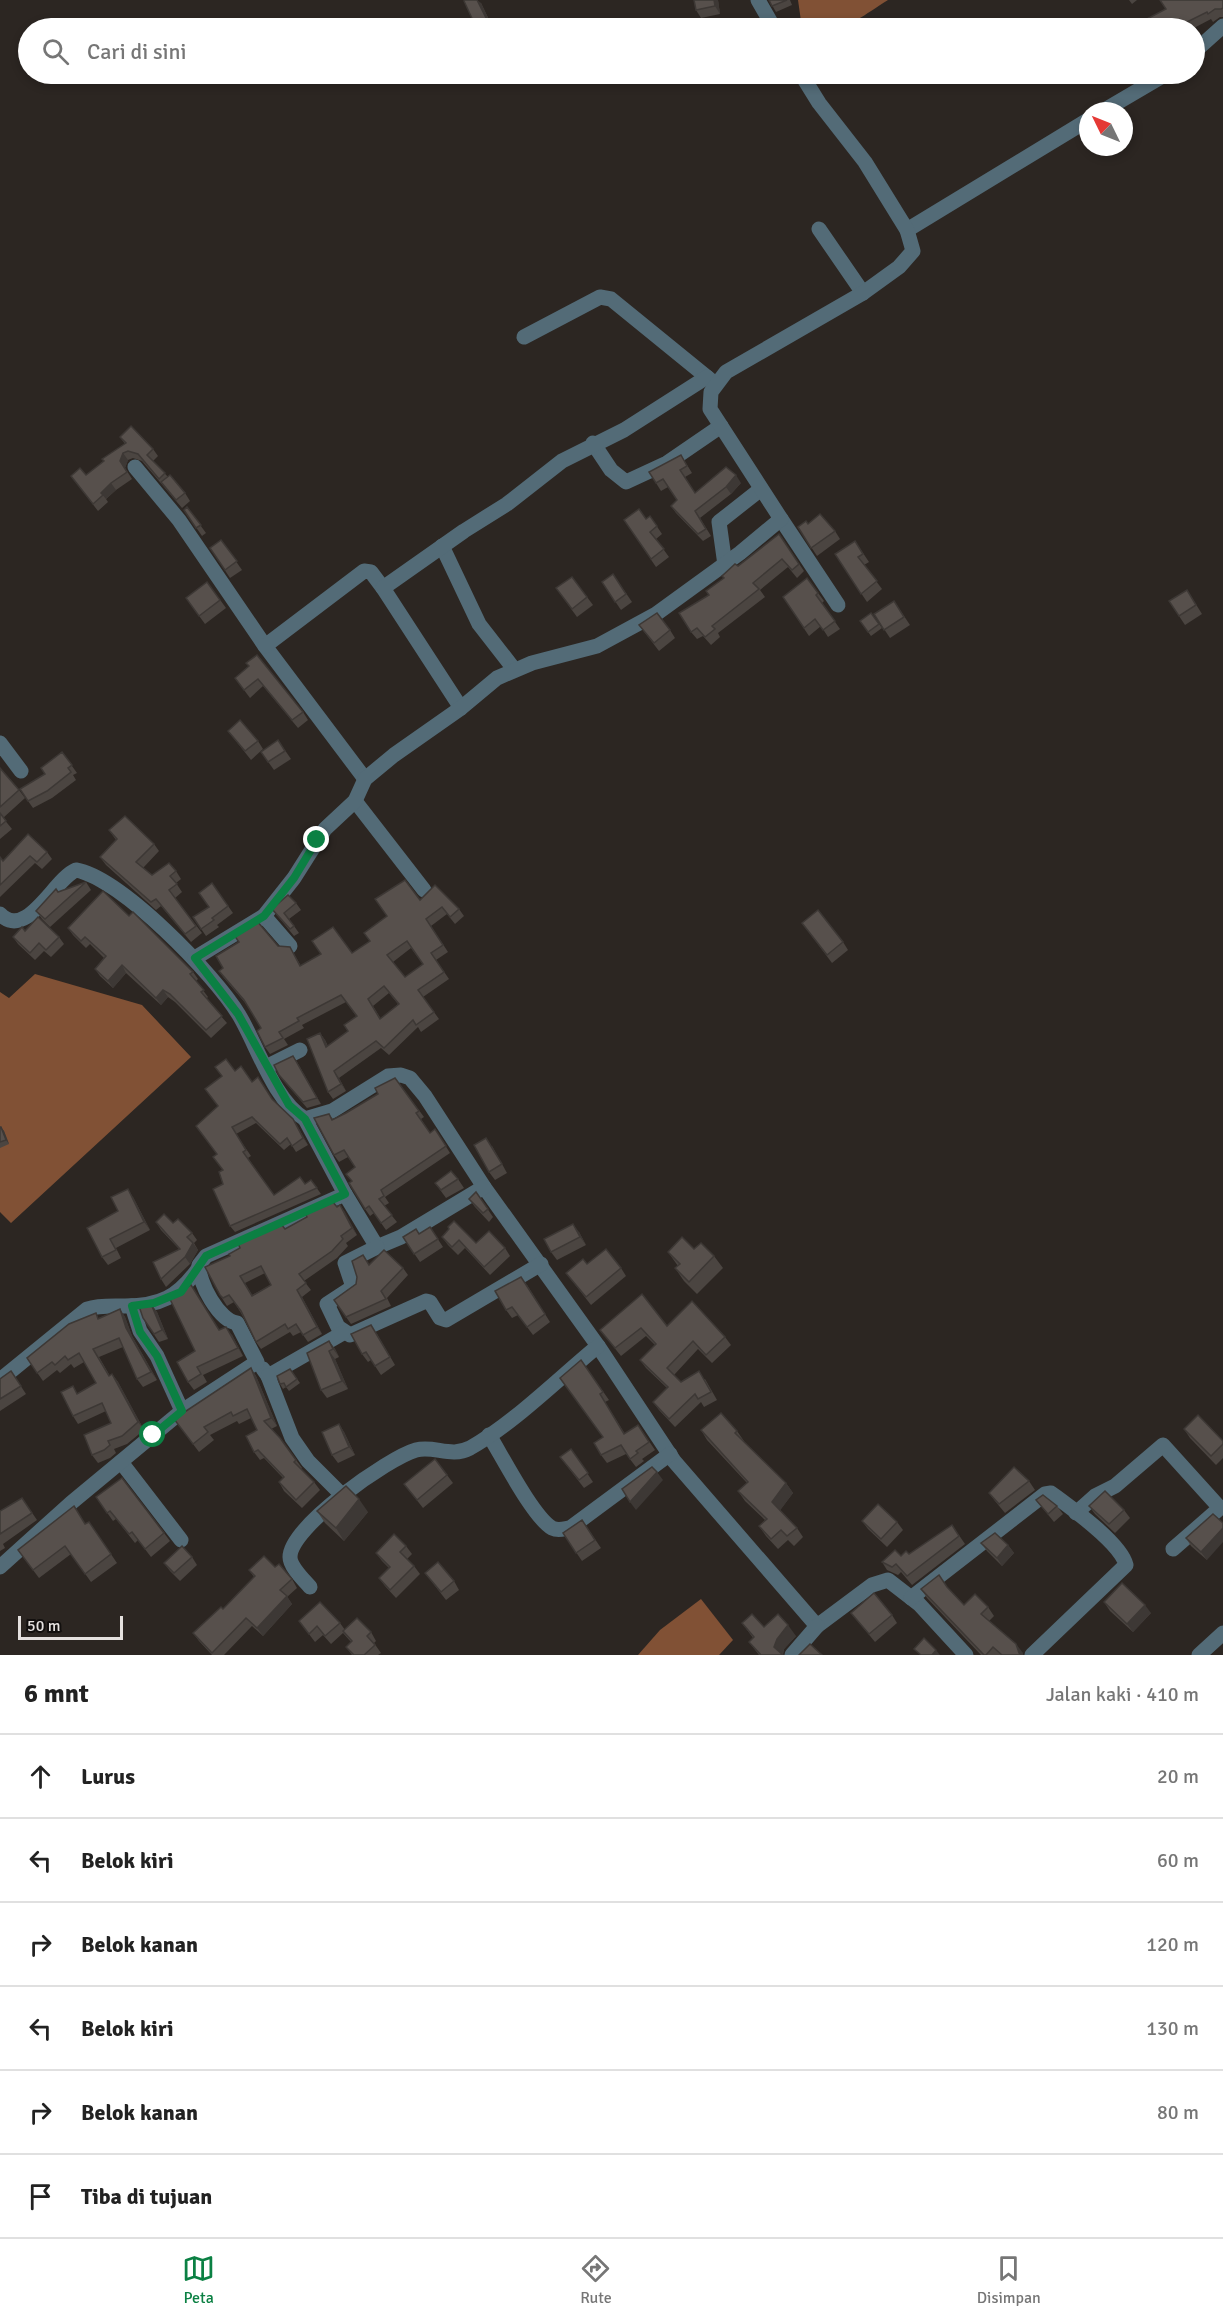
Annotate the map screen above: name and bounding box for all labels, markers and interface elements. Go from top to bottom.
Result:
search box [18,18,1205,84]
icon: search [39,35,72,68]
text: Cari di sini [87,38,187,65]
north arrow [1079,102,1133,156]
route end [303,826,329,852]
route start [139,1421,165,1447]
scale bar [18,1613,123,1640]
text: 50 m [27,1616,61,1636]
text: 6 mnt [24,1678,89,1710]
text: Jalan kaki · 410 m [1046,1682,1199,1707]
icon: ahead [24,1760,57,1793]
text: Lurus [81,1763,135,1790]
text: 20 m [1157,1764,1199,1789]
icon: left [24,1844,57,1877]
text: Belok kiri [81,1847,174,1874]
text: 60 m [1157,1848,1199,1873]
icon: right [24,1928,57,1961]
text: Belok kanan [81,1931,198,1958]
text: 120 m [1146,1932,1199,1957]
icon: left [24,2012,57,2045]
text: Belok kiri [81,2015,174,2042]
text: 130 m [1146,2016,1199,2041]
icon: right [24,2096,57,2129]
text: Belok kanan [81,2099,198,2126]
text: 80 m [1157,2100,1199,2125]
icon: arrive [24,2180,57,2213]
text: Tiba di tujuan [81,2183,212,2210]
tab: Peta [182,2252,215,2308]
tab: Rute [579,2252,612,2308]
tab: Disimpan [977,2252,1041,2308]

